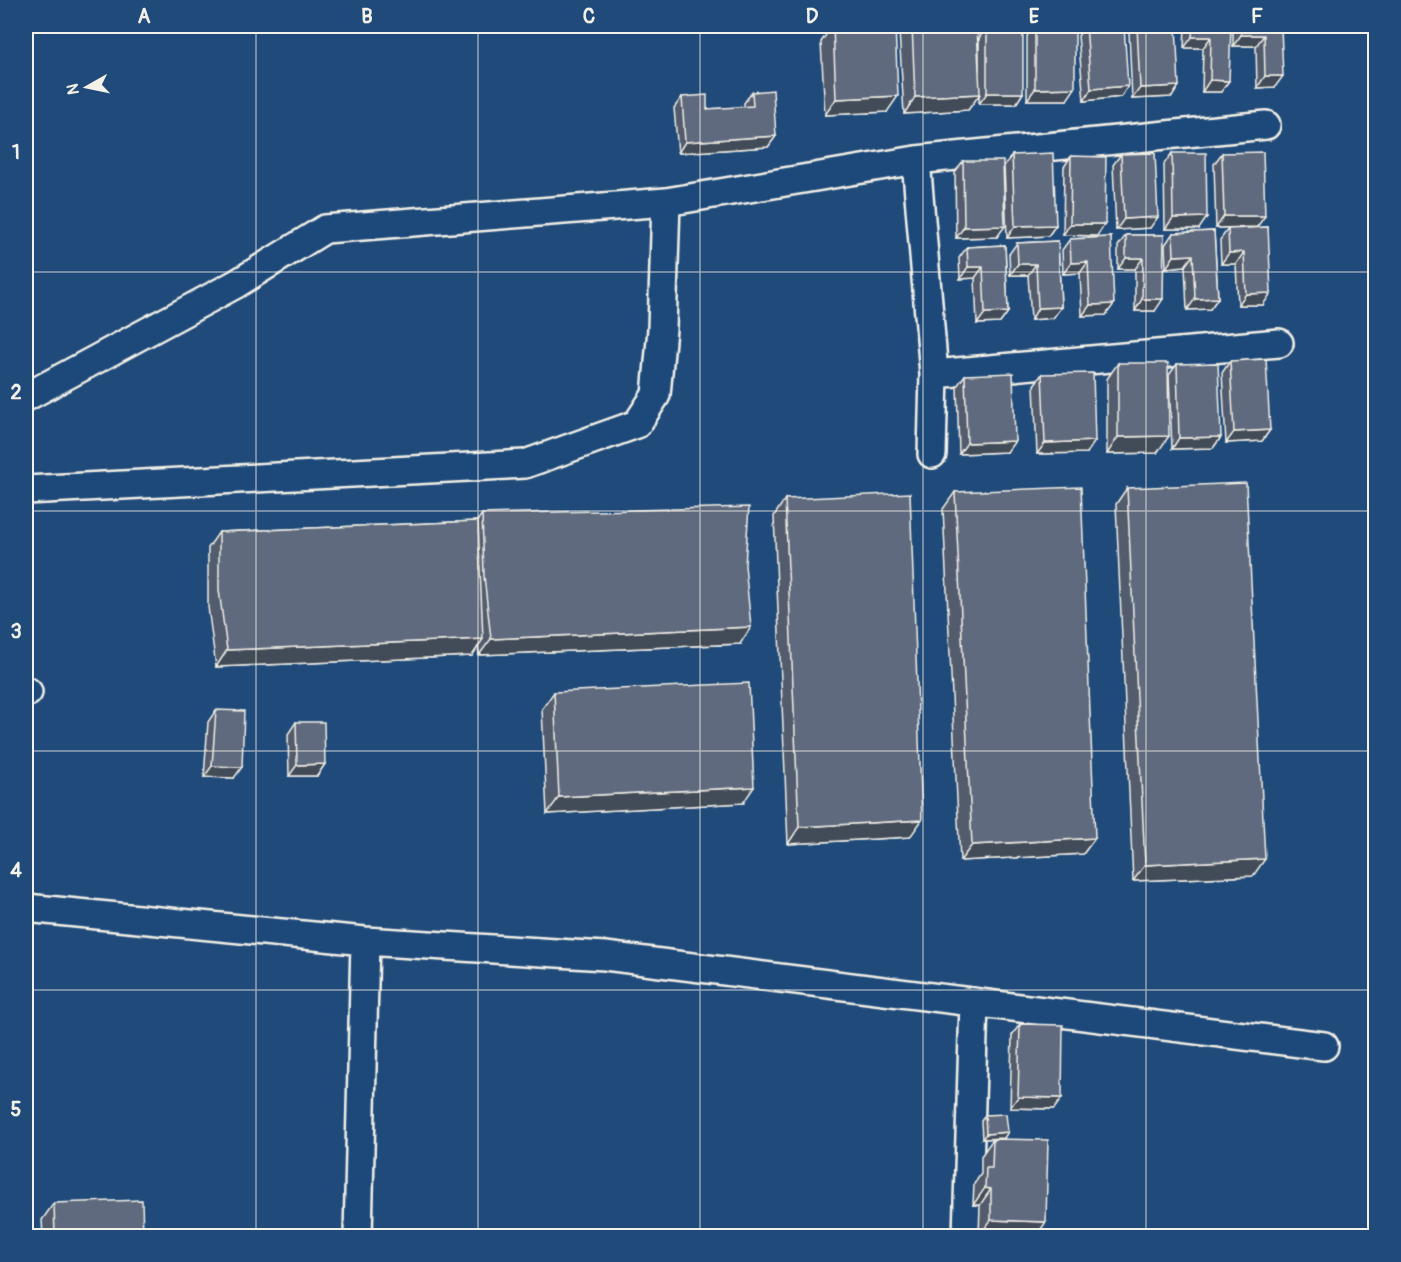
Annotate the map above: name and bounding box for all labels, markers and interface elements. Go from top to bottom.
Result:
text: A [138,4,151,29]
text: B [361,4,373,29]
text: C [583,4,595,29]
text: D [806,4,819,29]
text: E [1029,4,1040,29]
text: F [1251,4,1263,29]
north arrow [57,57,117,117]
text: N [62,82,84,96]
text: 1 [12,140,20,165]
text: 2 [10,380,22,405]
text: 3 [10,619,22,644]
text: 4 [10,858,22,883]
text: 5 [11,1097,22,1122]

